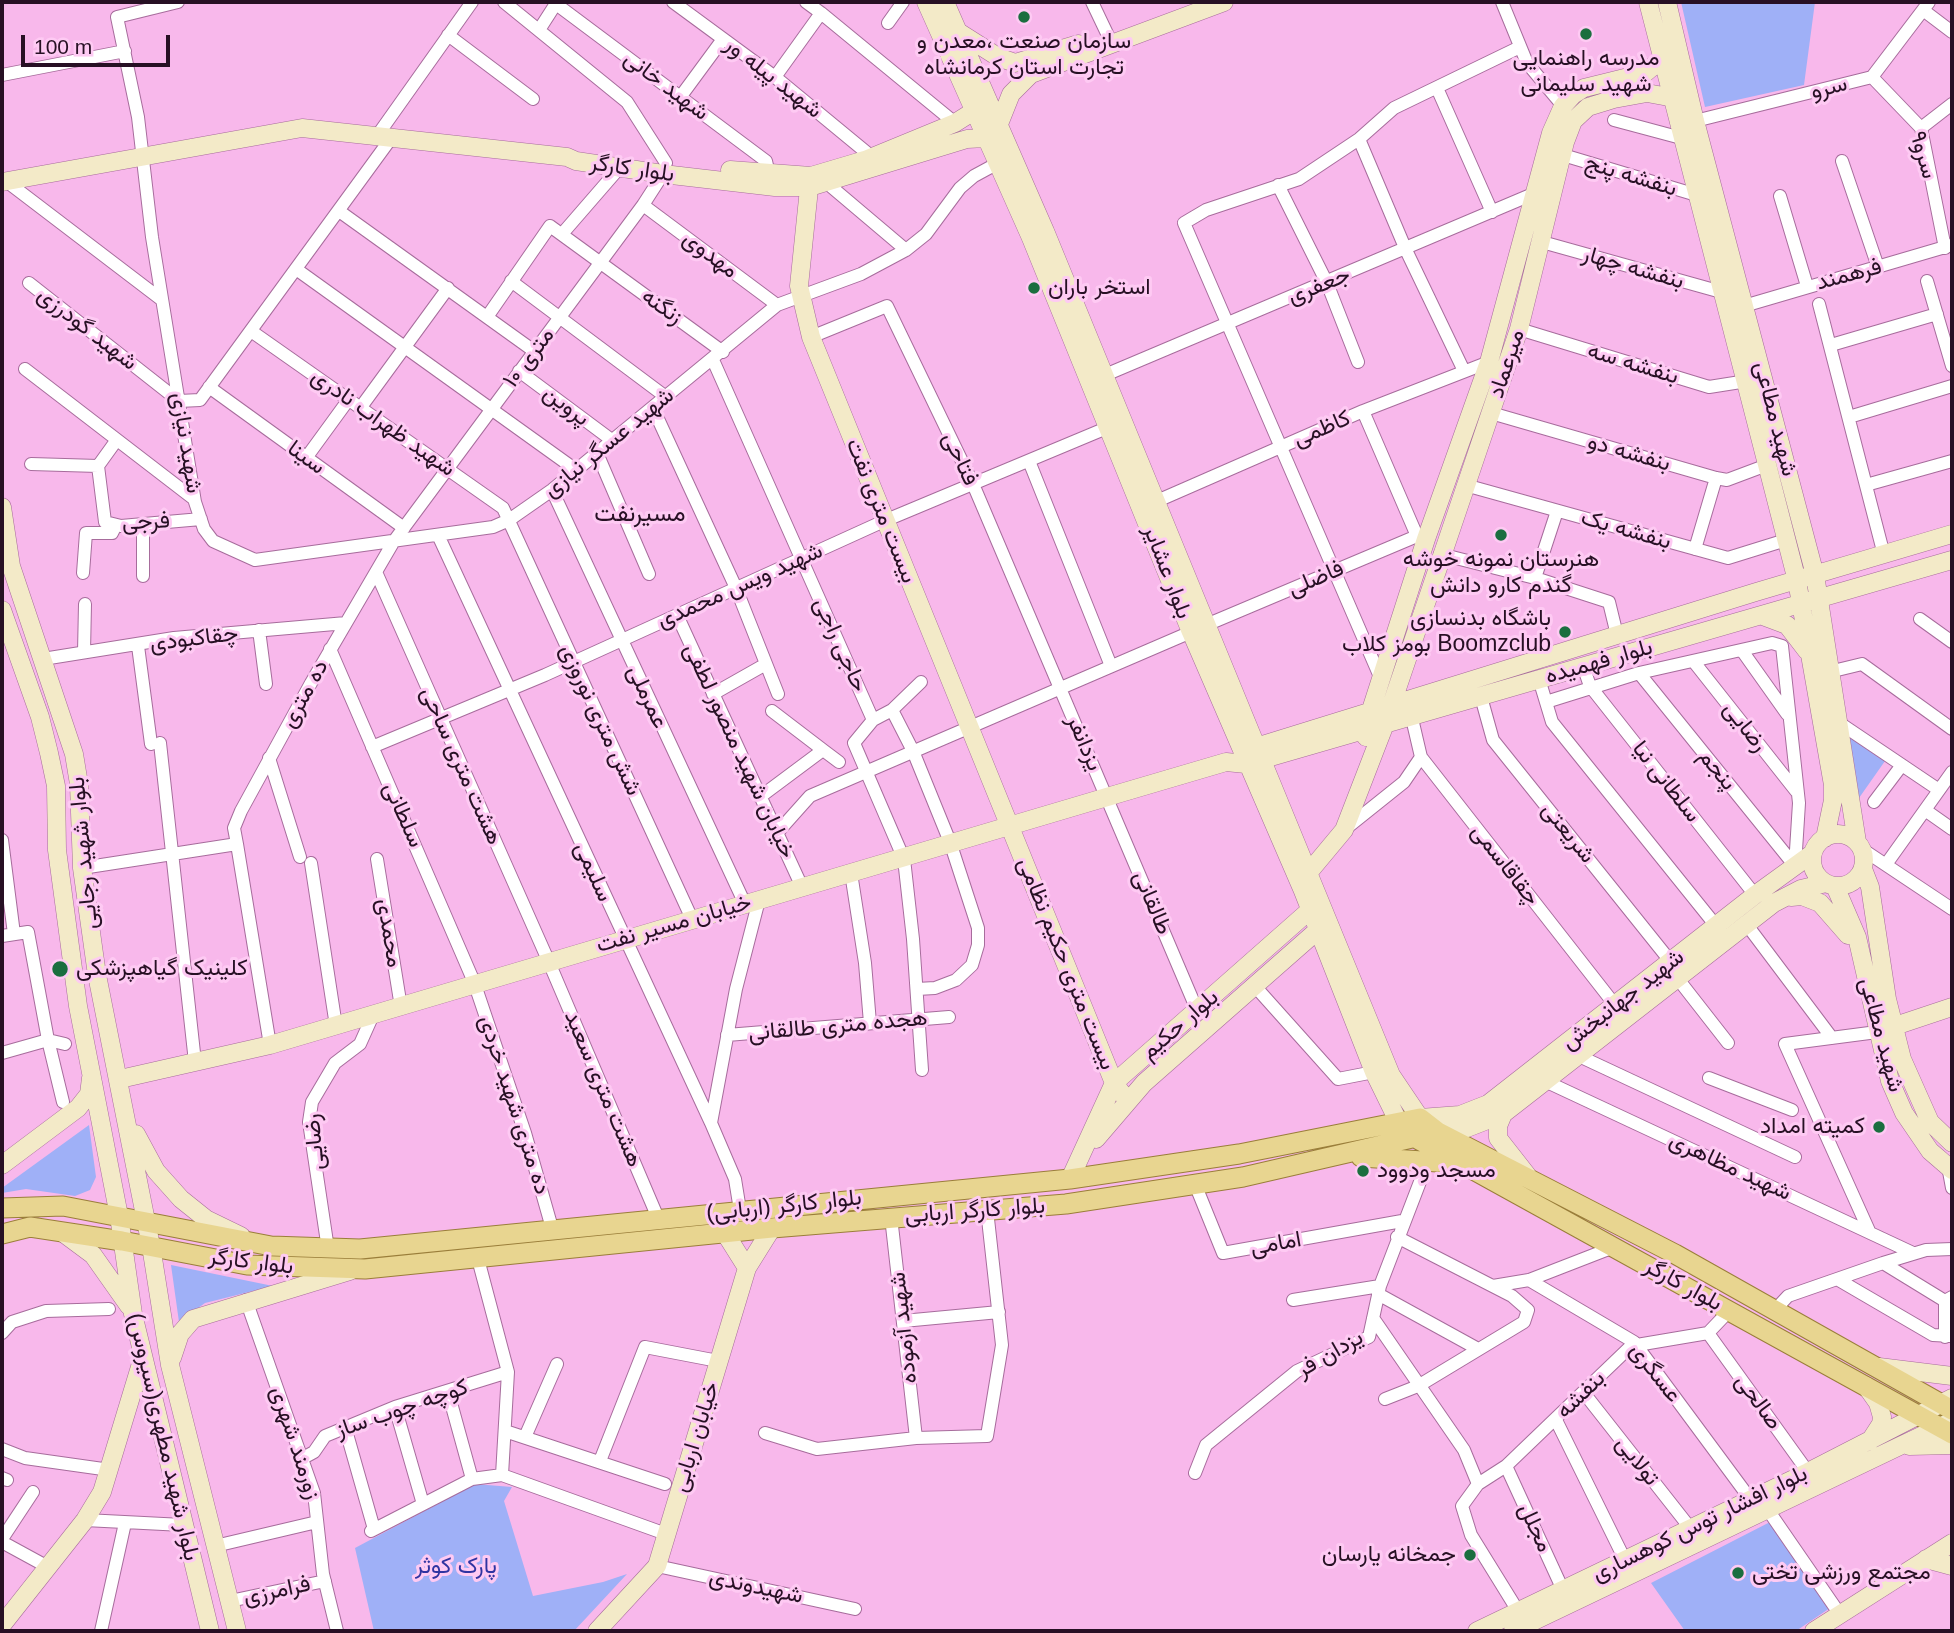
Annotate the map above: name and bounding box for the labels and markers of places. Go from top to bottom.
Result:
marker: سازمان صنعت ،معدن و تجارت استان کرمانشاه [1016,9,1032,25]
marker: مدرسه راهنمایی شهید سلیمانی [1578,26,1594,42]
place label: سازمان صنعت ،معدن و تجارت استان کرمانشاه [917,28,1131,82]
place label: مدرسه راهنمایی شهید سلیمانی [1513,45,1659,99]
place label: استخر باران [1048,274,1151,302]
marker: استخر باران [1026,280,1042,296]
marker: هنرستان نمونه خوشه گندم کارو دانش [1493,527,1509,543]
place label: هنرستان نمونه خوشه گندم کارو دانش [1403,546,1599,600]
place label: باشگاه بدنسازی بومز کلاب Boomzclub [1342,605,1551,659]
marker: باشگاه بدنسازی بومز کلاب Boomzclub [1557,624,1573,640]
place label: کلینیک گیاهپزشکی [76,955,248,983]
marker: کلینیک گیاهپزشکی [50,959,70,979]
place label: کمیته امداد [1760,1113,1865,1141]
marker: کمیته امداد [1871,1119,1887,1135]
place label: مسجد ودوود [1377,1157,1496,1185]
marker: مسجد ودوود [1355,1163,1371,1179]
place label: جمخانه یارسان [1322,1541,1456,1569]
marker: جمخانه یارسان [1462,1547,1478,1563]
place label: مجتمع ورزشی تختی [1752,1559,1931,1587]
marker: مجتمع ورزشی تختی [1730,1565,1746,1581]

